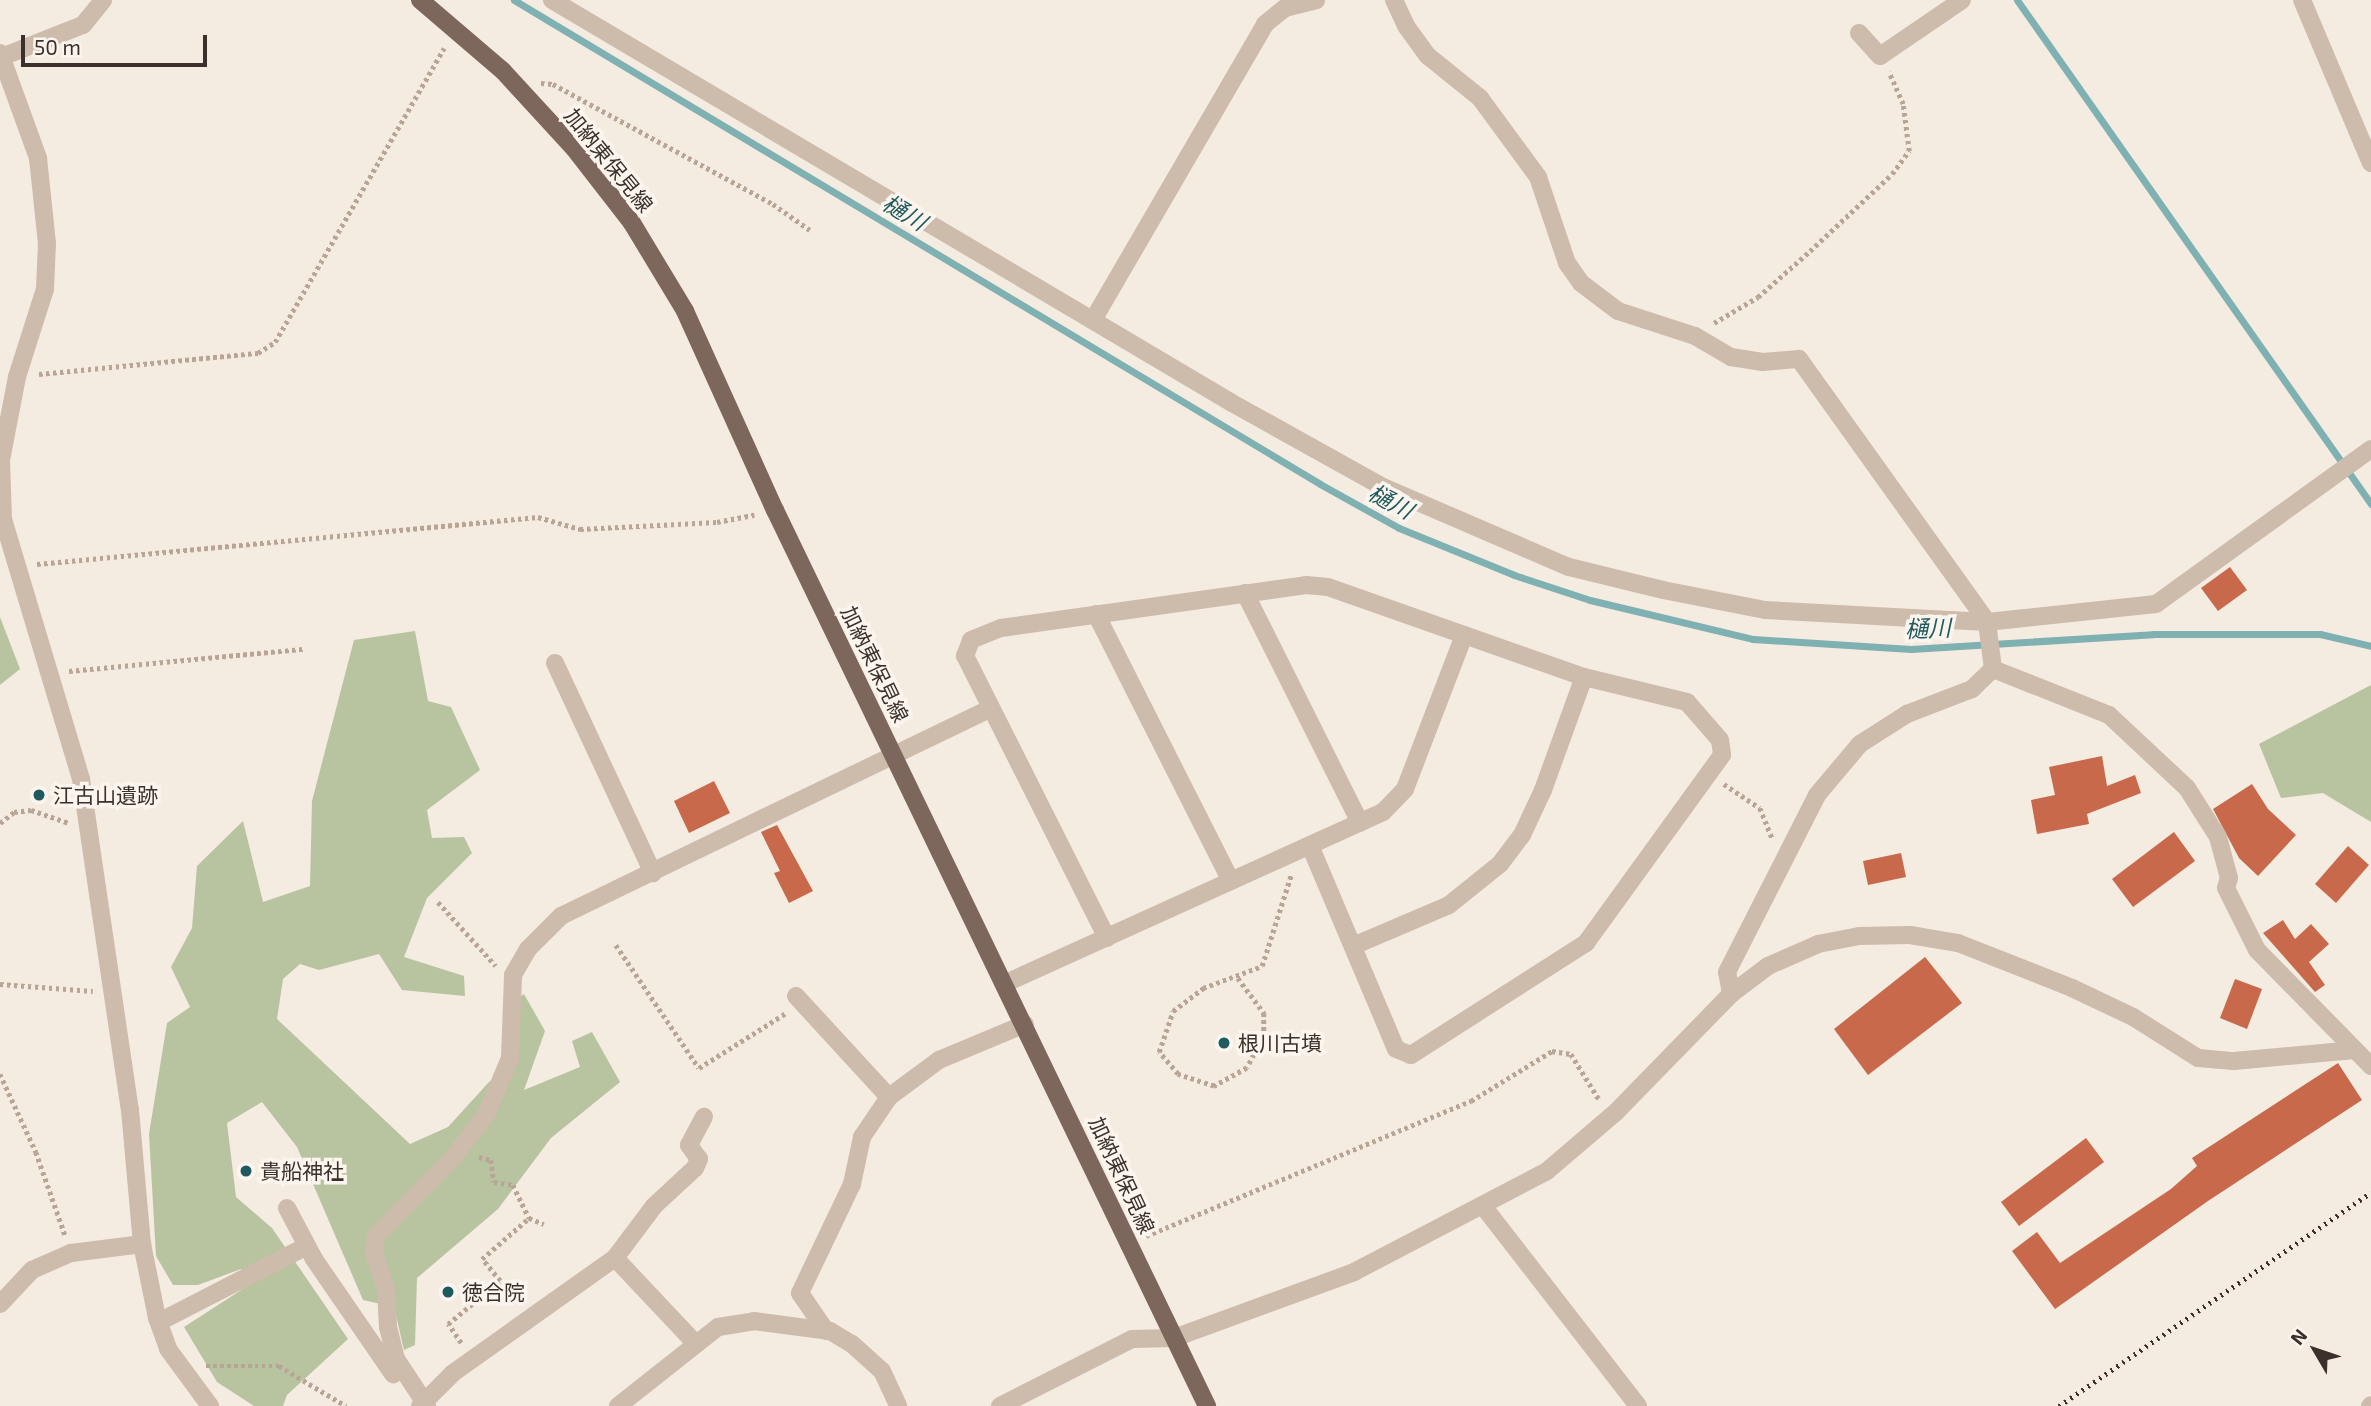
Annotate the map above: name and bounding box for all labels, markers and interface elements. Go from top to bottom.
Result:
scale bar [24,21,210,65]
text: 50 m [34,34,81,59]
street label: 加納東保見線 [560,103,658,217]
water label: 樋川 [878,188,932,236]
water label: 樋川 [1364,478,1418,524]
street label: 加納東保見線 [836,602,914,726]
water label: 樋川 [1905,613,1951,643]
place label: 江古山遺跡 [53,782,158,808]
marker: 江古山遺跡 [31,787,47,803]
place label: 根川古墳 [1238,1030,1322,1056]
marker: 根川古墳 [1216,1035,1232,1051]
street label: 加納東保見線 [1084,1113,1160,1237]
place label: 貴船神社 [260,1158,344,1184]
marker: 貴船神社 [238,1163,254,1179]
place label: 徳合院 [462,1279,525,1305]
marker: 徳合院 [440,1284,456,1300]
north arrow [2280,1315,2350,1385]
text: N [2285,1324,2312,1349]

